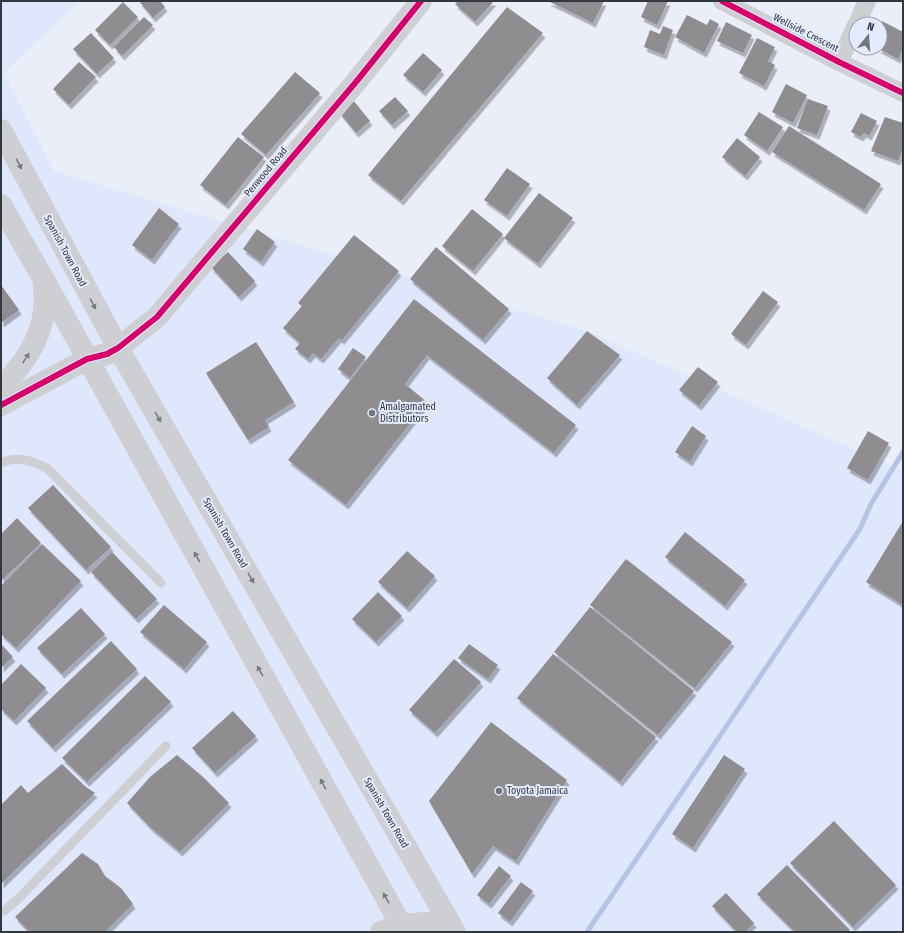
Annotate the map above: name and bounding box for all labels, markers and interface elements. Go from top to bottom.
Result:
street label: Wellside Crescent [771,11,841,55]
north arrow [848,16,888,56]
text: N [866,20,876,34]
street label: Penwood Road [242,145,290,199]
one-way arrow [16,158,23,170]
street label: Spanish Town Road [41,213,89,289]
one-way arrow [90,298,97,310]
one-way arrow [22,352,29,364]
place label: Amalgamated Distributors [380,401,436,425]
marker: Amalgamated Distributors [367,408,377,418]
one-way arrow [154,411,161,423]
street label: Spanish Town Road [200,496,250,570]
one-way arrow [193,551,200,563]
one-way arrow [247,572,254,584]
one-way arrow [256,665,263,676]
street label: Spanish Town Road [361,776,411,850]
one-way arrow [319,778,326,790]
place label: Toyota Jamaica [507,785,568,797]
marker: Toyota Jamaica [494,786,504,796]
one-way arrow [382,892,389,904]

